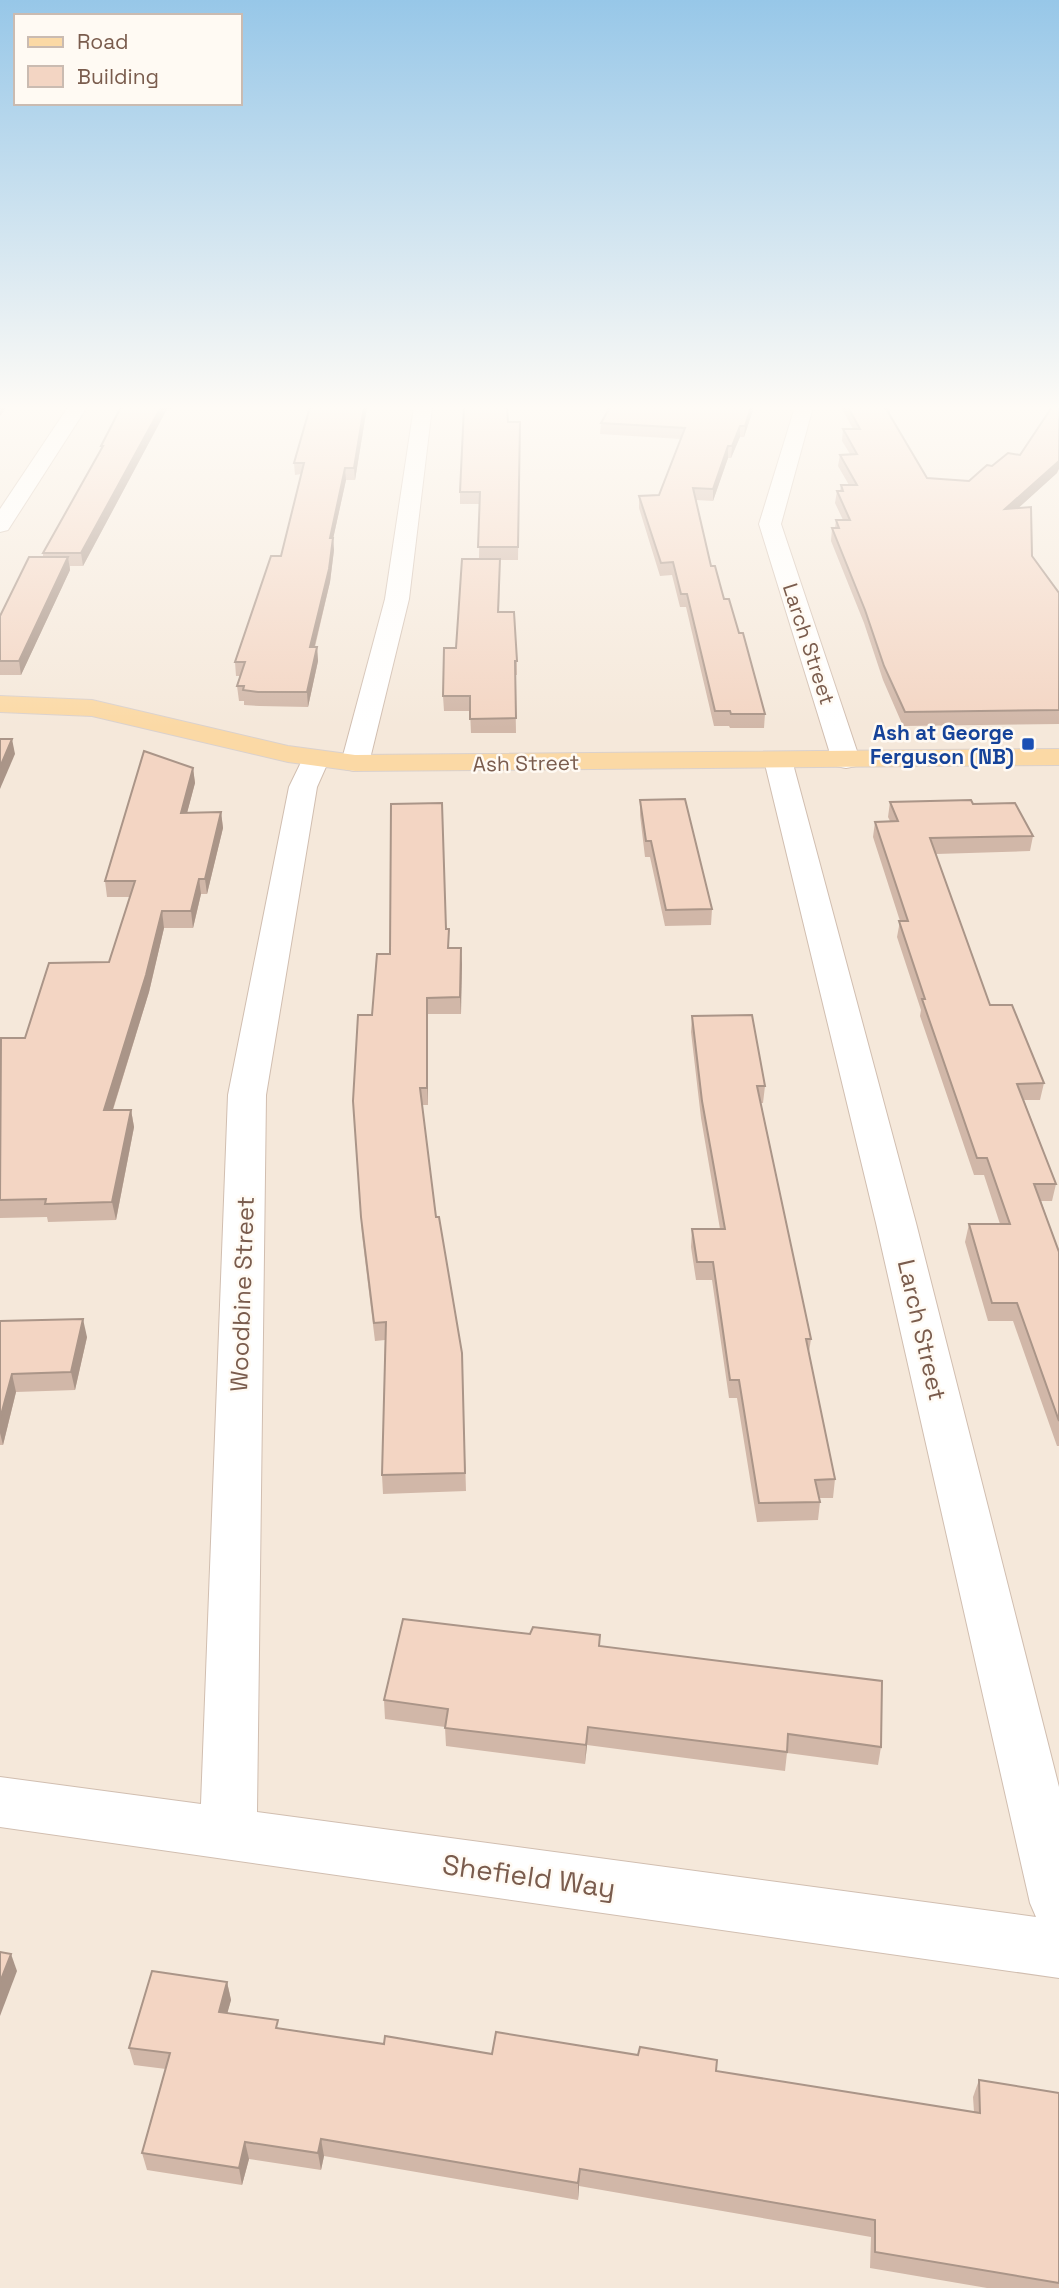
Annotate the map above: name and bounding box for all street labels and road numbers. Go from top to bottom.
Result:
street label: Larch Street [777,580,841,708]
street label: Ash Street [472,749,580,777]
street label: Woodbine Street [223,1196,261,1392]
street label: Larch Street [891,1256,953,1404]
street label: Shefield Way [440,1846,618,1906]

